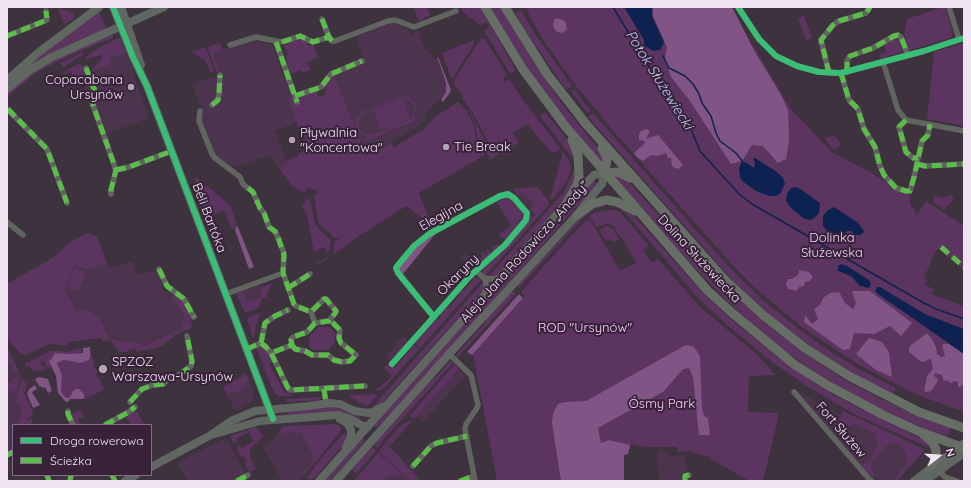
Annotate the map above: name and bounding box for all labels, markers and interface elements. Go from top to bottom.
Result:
water label: Potok Służewiecki [622,27,696,133]
place label: Copacabana Ursynów [45,72,123,103]
marker: Copacabana Ursynów [126,82,136,92]
place label: Pływalnia "Koncertowa" [300,125,383,156]
marker: Pływalnia "Koncertowa" [287,135,297,145]
place label: Tie Break [454,139,511,155]
marker: Tie Break [441,142,451,152]
street label: Aleja Jana Rodowicza „Anody” [457,178,593,326]
street label: Béli Bartóka [189,181,229,255]
street label: Elegijna [417,198,465,234]
street label: Dolina Służewiecka [654,212,744,306]
park label: Dolinka Służewska [801,230,863,261]
street label: Okaryny [434,251,482,299]
park label: ROD "Ursynów" [538,320,632,336]
place label: SPZOZ Warszawa-Ursynów [112,354,233,385]
marker: SPZOZ Warszawa-Ursynów [97,363,109,375]
park label: Ósmy Park [629,396,695,412]
street label: Fort Służew [812,399,870,461]
legend [12,424,152,476]
text: Droga rowerowa [50,433,144,448]
north arrow [919,436,959,476]
text: N [943,447,958,458]
text: Ścieżka [50,453,92,468]

